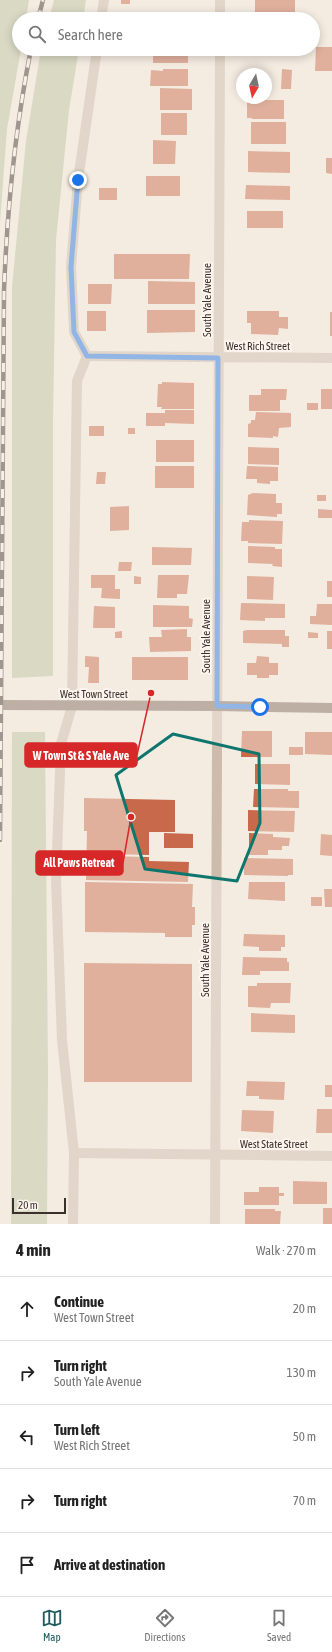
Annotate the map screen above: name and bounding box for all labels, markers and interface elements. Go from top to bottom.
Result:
search box [12,12,320,56]
icon: search [26,23,48,45]
text: Search here [58,26,123,43]
north arrow [236,68,272,104]
route end [69,171,87,189]
street label: South Yale Avenue [201,263,213,337]
street label: West Rich Street [226,340,290,352]
street label: South Yale Avenue [200,599,212,673]
street label: West Town Street [60,688,128,700]
route start [251,698,269,716]
callout: W Town St & S Yale Ave [25,743,137,767]
text: W Town St & S Yale Ave [32,749,130,763]
callout: All Paws Retreat [36,851,123,875]
text: All Paws Retreat [42,856,115,870]
street label: South Yale Avenue [199,923,211,997]
street label: West State Street [240,1138,308,1150]
scale bar [12,1196,66,1215]
text: 20 m [18,1199,38,1211]
text: 4 min [16,1240,51,1260]
text: Walk · 270 m [256,1243,316,1258]
text: Continue [54,1293,104,1310]
icon: ahead [16,1298,38,1320]
text: 20 m [293,1301,316,1316]
text: West Town Street [54,1310,134,1325]
text: Turn right [54,1357,107,1374]
icon: right [16,1362,38,1384]
text: 130 m [287,1365,316,1380]
text: South Yale Avenue [54,1374,142,1389]
text: Turn left [54,1421,100,1438]
icon: left [16,1426,38,1448]
text: 50 m [293,1429,316,1444]
text: West Rich Street [54,1438,130,1453]
icon: right [16,1490,38,1512]
text: Turn right [54,1492,107,1509]
text: 70 m [293,1493,316,1508]
icon: arrive [16,1554,38,1576]
text: Arrive at destination [54,1556,165,1573]
tab: Map [41,1607,63,1643]
tab: Directions [144,1607,185,1643]
tab: Saved [267,1607,291,1643]

